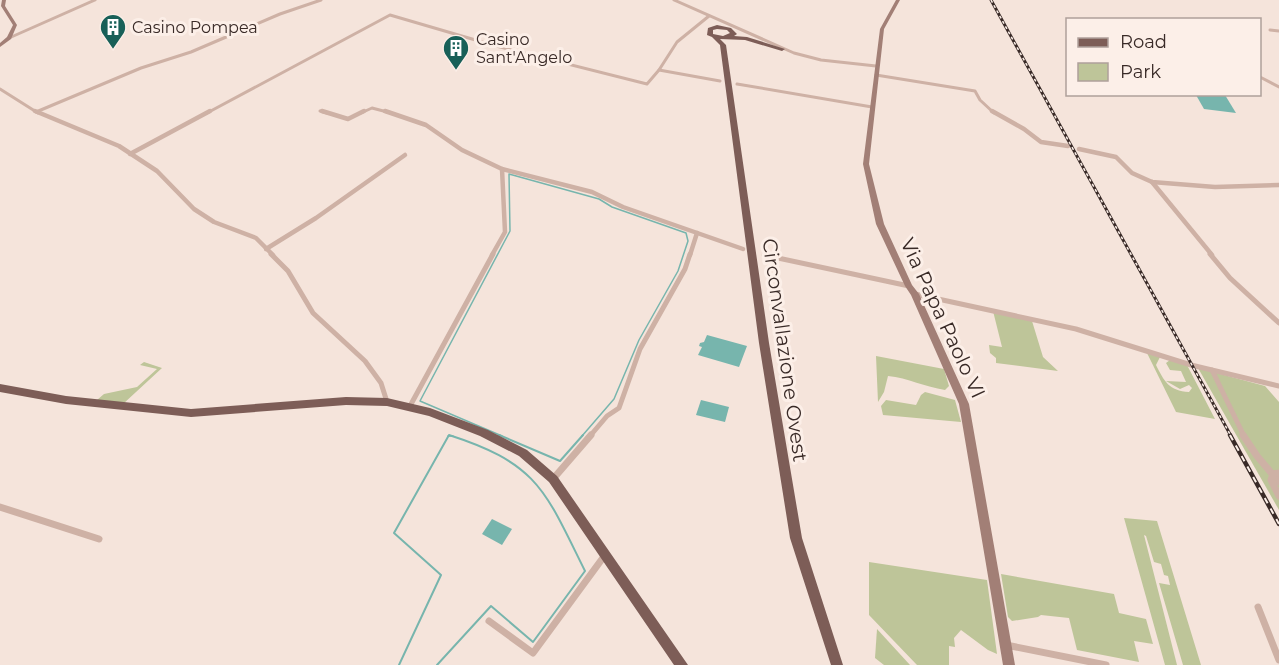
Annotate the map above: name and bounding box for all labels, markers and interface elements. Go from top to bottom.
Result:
building icon: Casino Pompea [98,12,128,50]
place label: Casino Pompea [132,18,258,37]
legend [1066,18,1261,96]
place label: Casino Sant'Angelo [476,30,572,67]
text: Road [1120,31,1167,53]
building icon: Casino Sant'Angelo [441,33,471,71]
text: Park [1120,61,1161,83]
street label: Via Papa Paolo VI [895,234,991,402]
street label: Circonvallazione Ovest [757,237,813,463]

